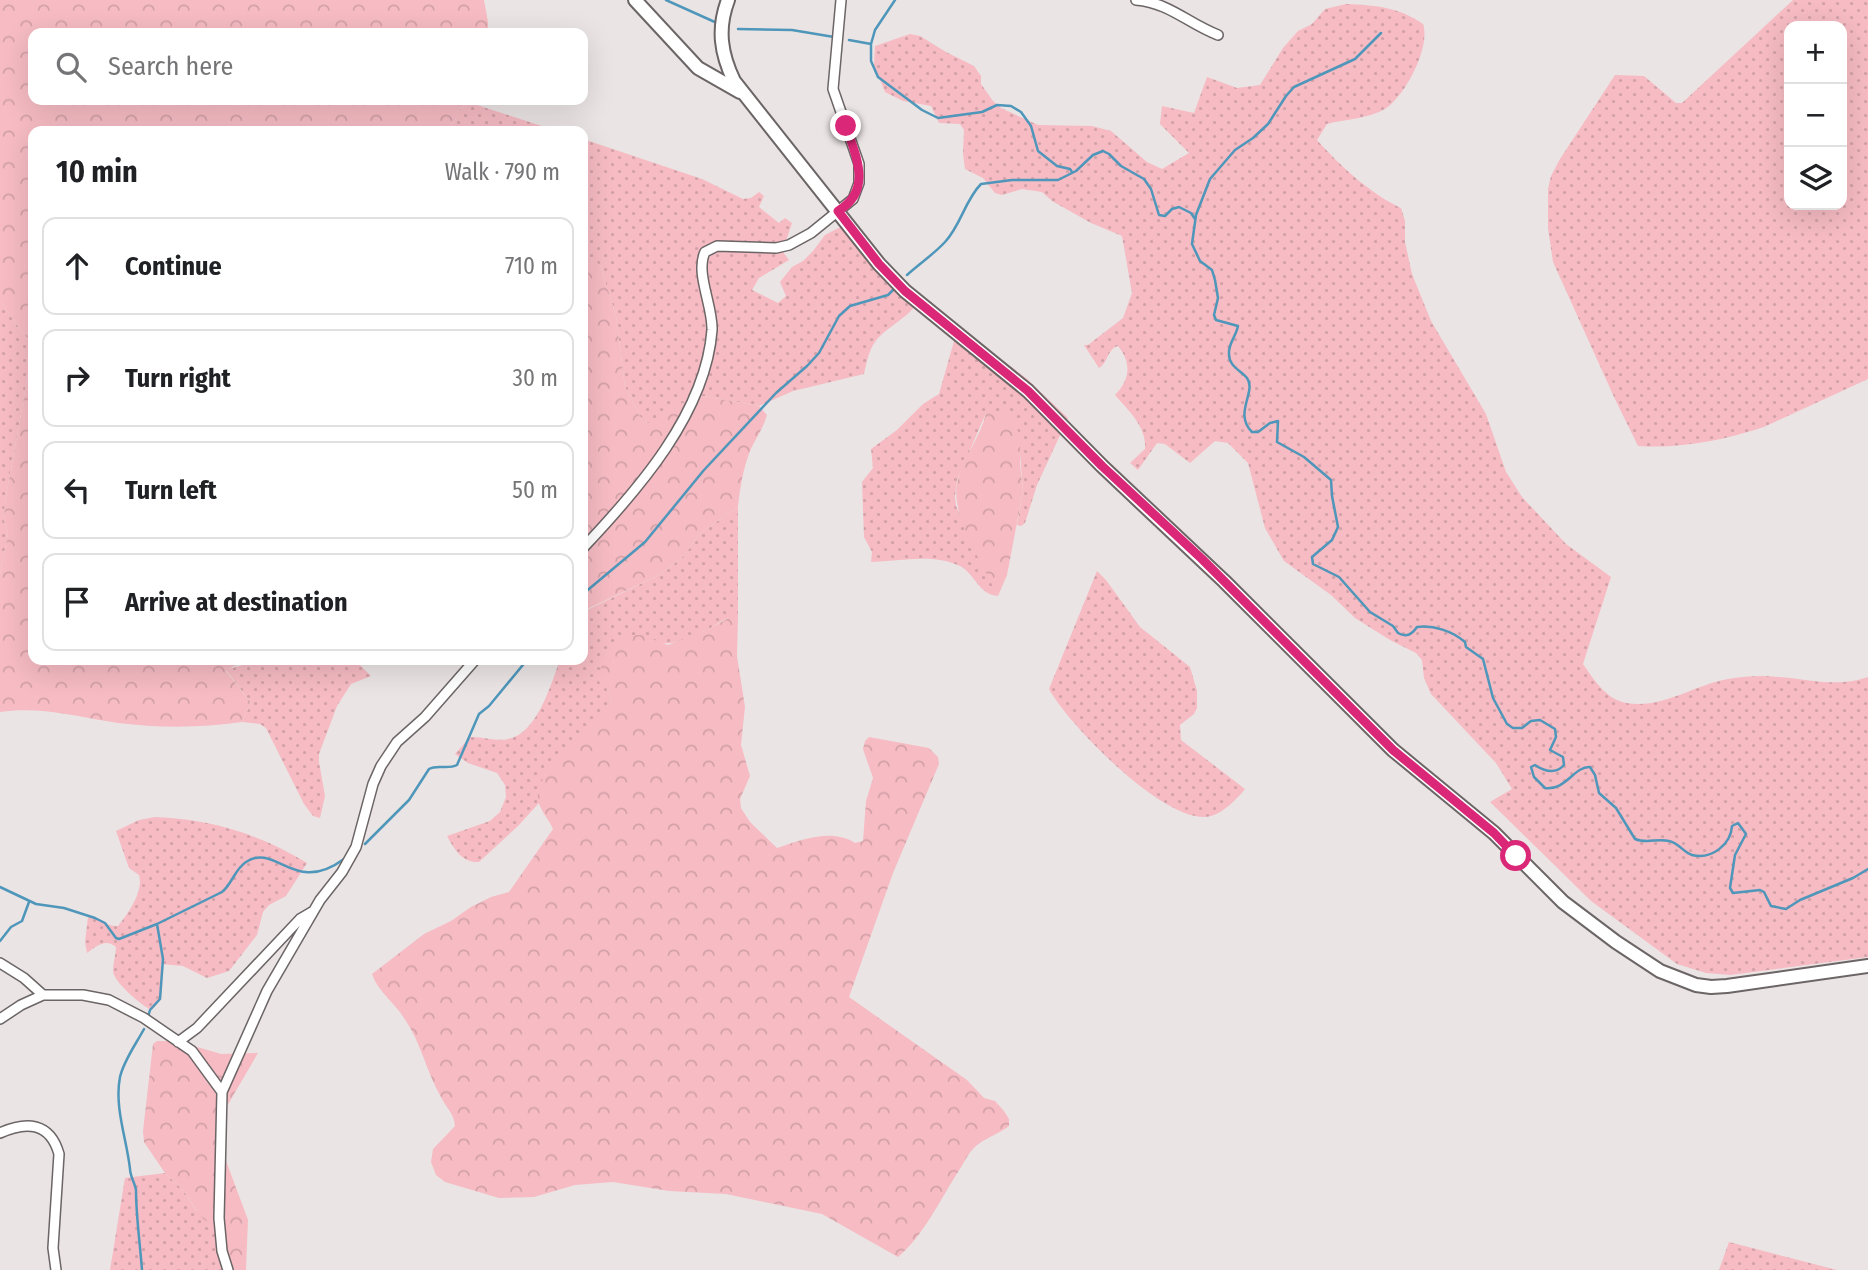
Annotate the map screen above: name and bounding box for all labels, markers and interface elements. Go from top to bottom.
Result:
map controls [1784,21,1847,210]
button: + [1784,21,1847,84]
search box [28,28,588,105]
icon: search [52,48,90,86]
text: Search here [108,51,233,82]
button: − [1784,84,1847,147]
route end [830,110,861,141]
button: layers [1784,147,1847,210]
text: 10 min [56,154,138,190]
text: Walk · 790 m [445,158,560,186]
icon: ahead [58,247,96,285]
text: Continue [125,251,222,282]
text: 710 m [505,252,558,280]
icon: right [58,359,96,397]
text: Turn right [125,363,231,394]
text: 30 m [513,364,558,392]
icon: left [58,471,96,509]
text: Turn left [125,475,217,506]
text: 50 m [512,476,558,504]
icon: arrive [58,583,96,621]
text: Arrive at destination [125,587,348,618]
route start [1500,840,1531,871]

